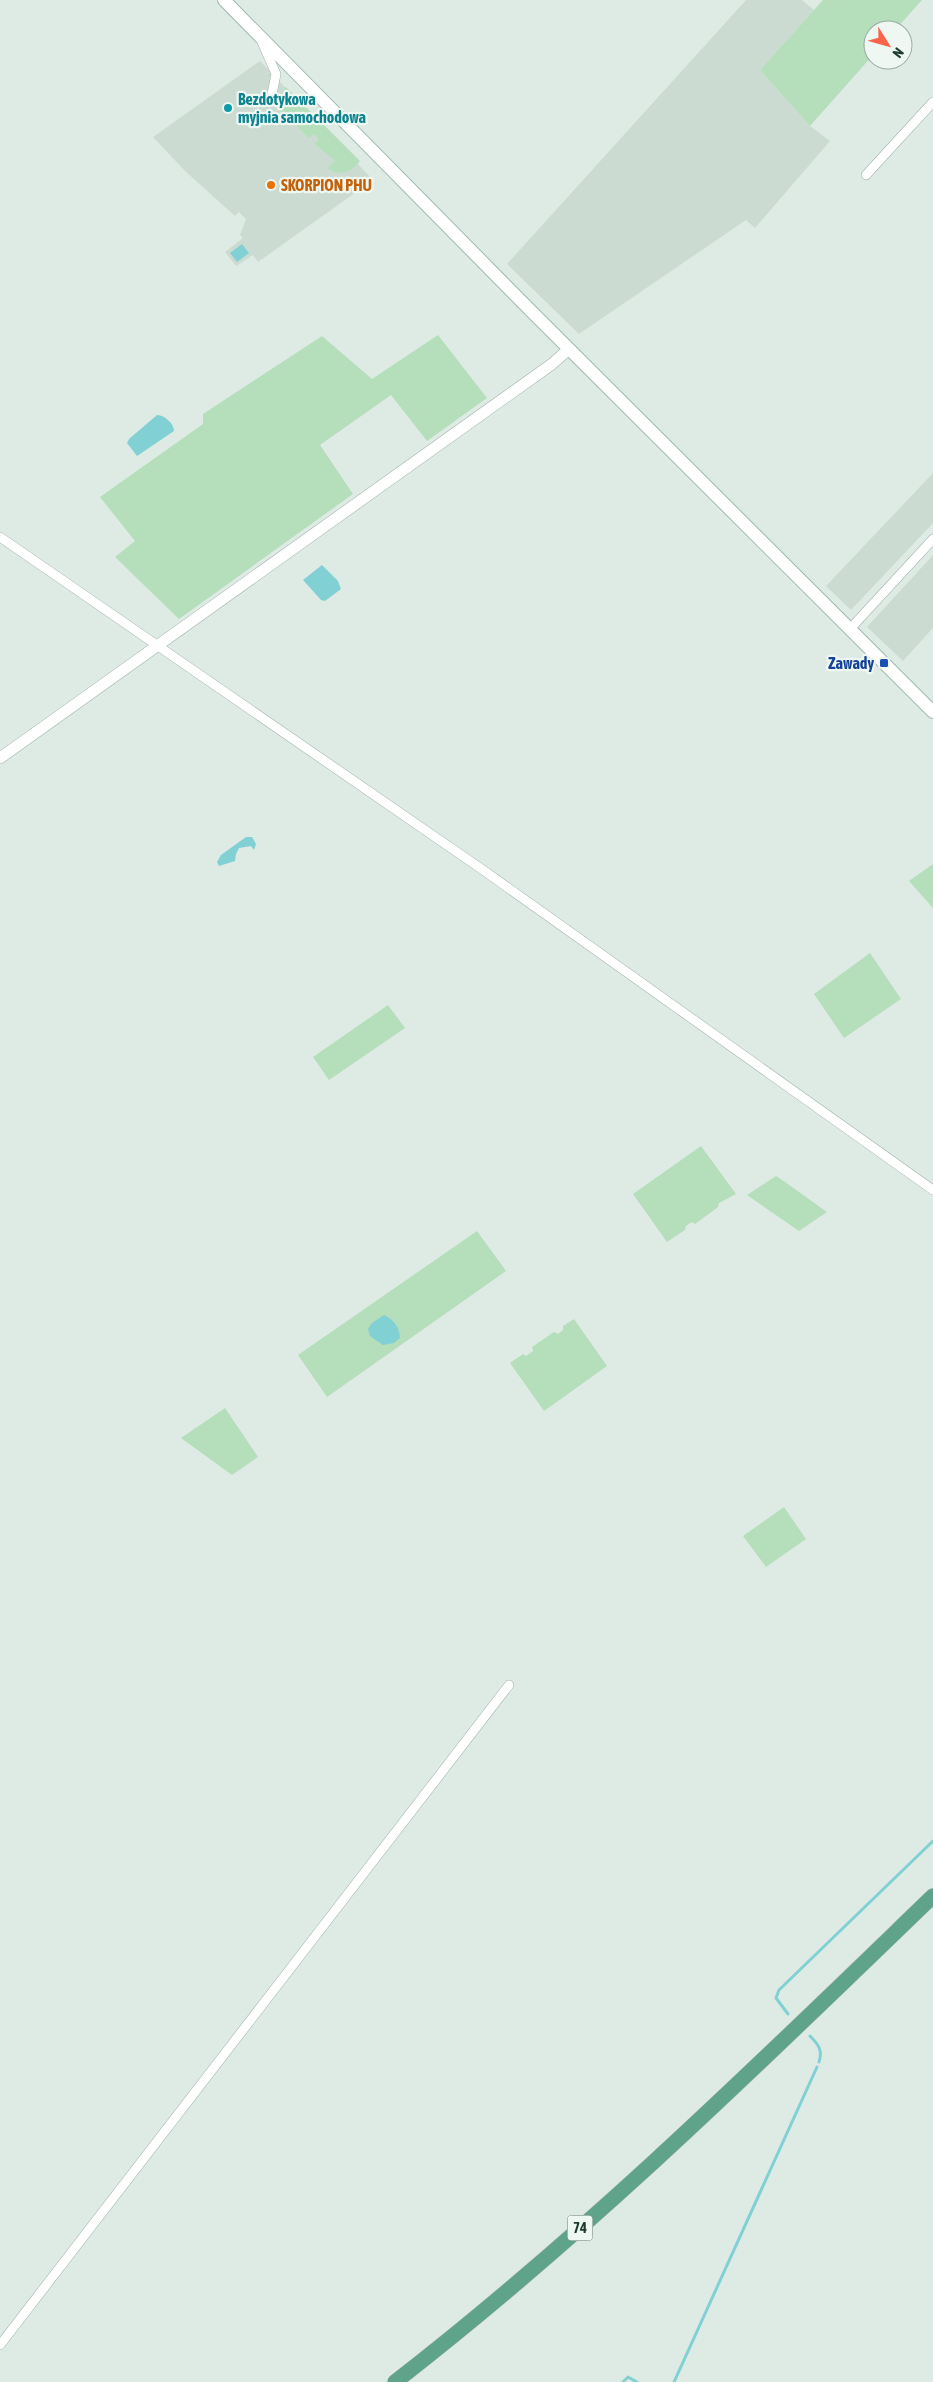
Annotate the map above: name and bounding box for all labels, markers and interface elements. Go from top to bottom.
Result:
north arrow [863,20,913,70]
text: N [890,45,907,61]
place label: Bezdotykowa myjnia samochodowa [238,90,366,126]
marker: Bezdotykowa myjnia samochodowa [222,102,234,114]
place label: SKORPION PHU [281,176,372,194]
marker: SKORPION PHU [265,179,277,191]
place label: Zawady [828,654,874,672]
marker: Zawady [878,657,890,669]
road number: 74 [568,2216,592,2240]

